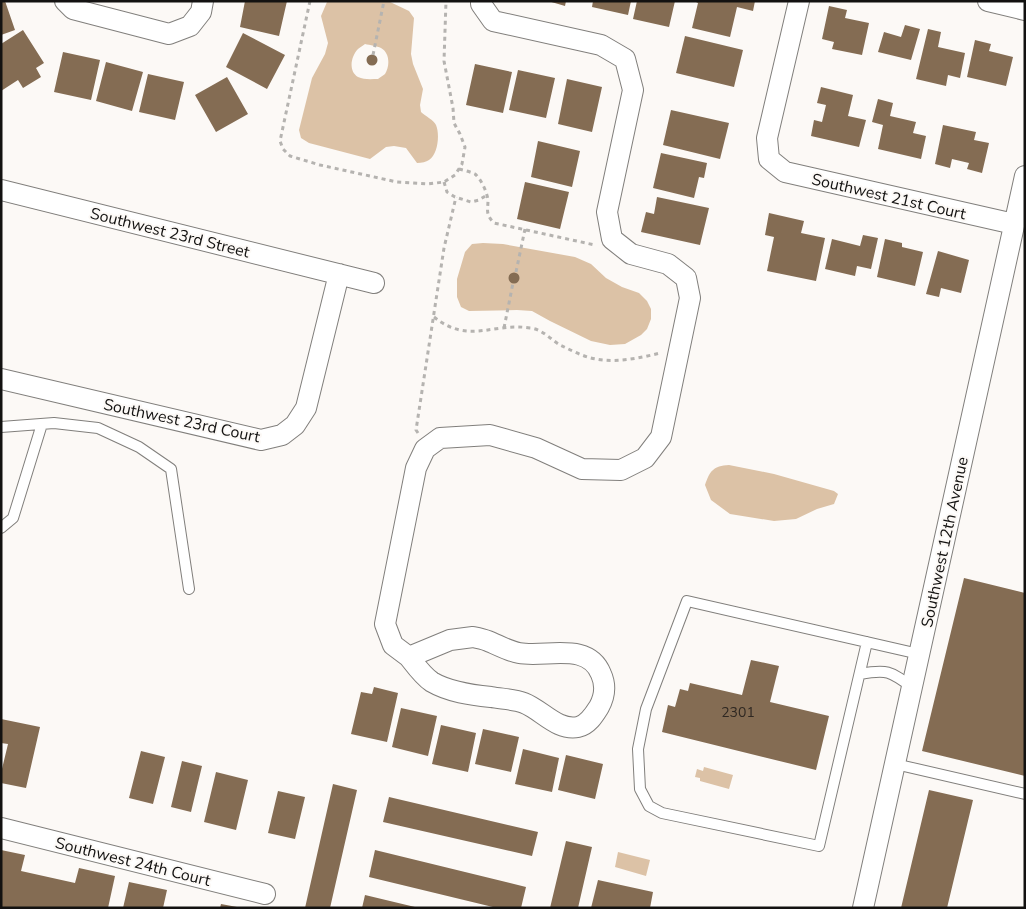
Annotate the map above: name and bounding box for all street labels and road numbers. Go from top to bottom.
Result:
street label: Southwest 21st Court [809,169,969,226]
street label: Southwest 23rd Street [88,203,252,264]
street label: Southwest 23rd Court [101,394,263,448]
street label: Southwest 12th Avenue [916,455,974,630]
street label: Southwest 24th Court [53,832,213,892]

